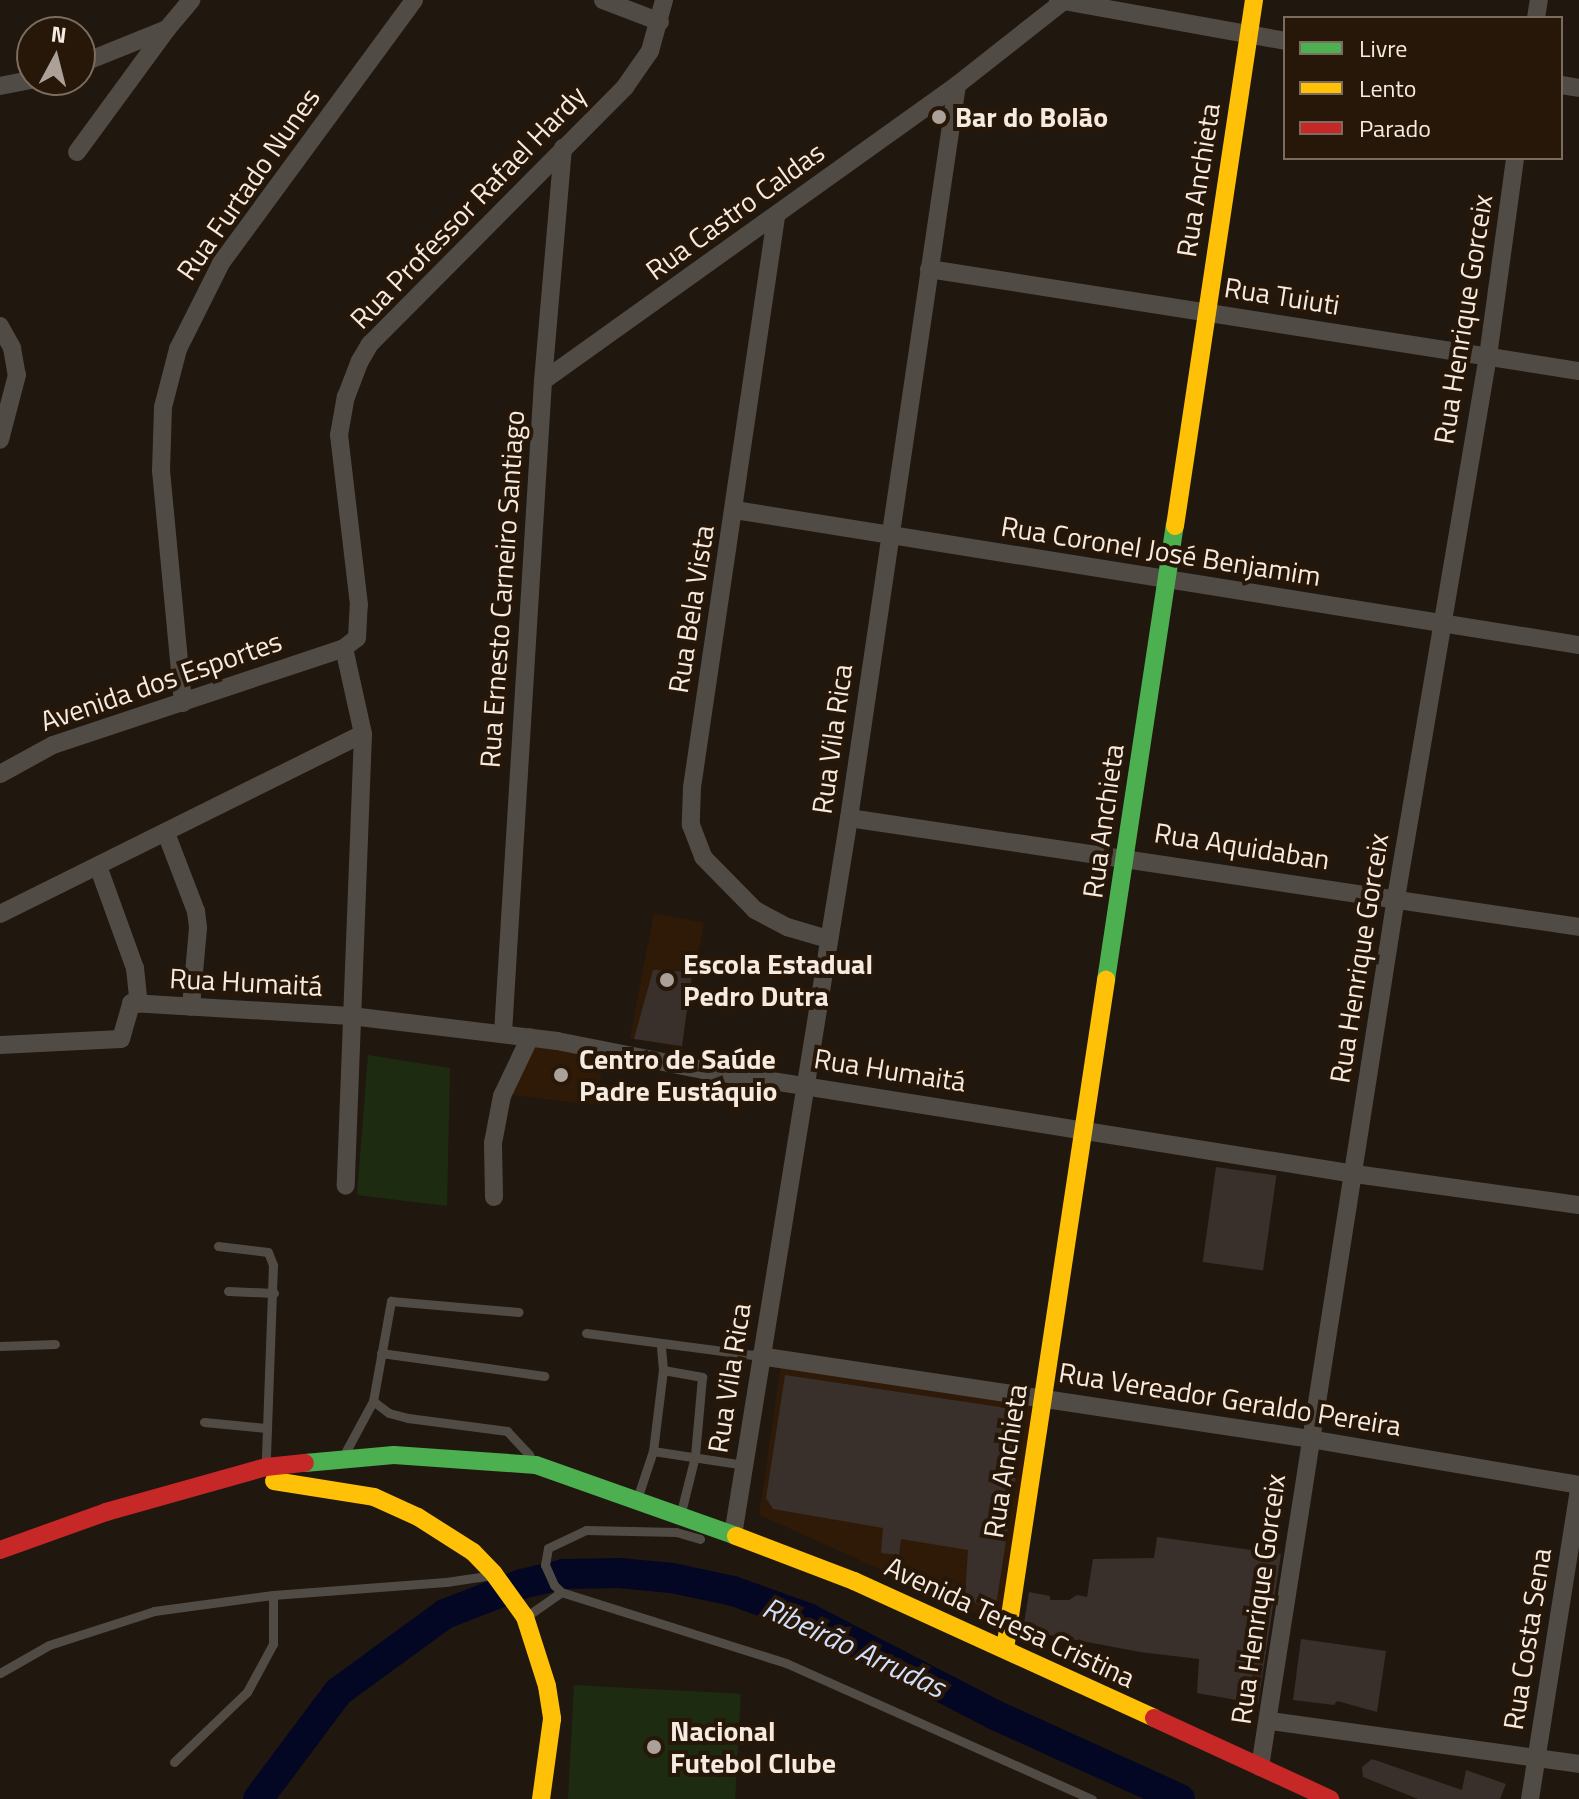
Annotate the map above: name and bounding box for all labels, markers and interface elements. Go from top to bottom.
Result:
north arrow [16,16,96,96]
text: N [49,16,68,52]
legend [1283,16,1563,160]
text: Livre [1359,30,1407,66]
text: Lento [1359,70,1416,106]
street label: Rua Professor Rafael Hardy [343,79,593,335]
street label: Rua Furtado Nunes [169,82,327,286]
place label: Bar do Bolão [955,100,1108,134]
street label: Rua Anchieta [1169,101,1227,259]
marker: Bar do Bolão [930,108,948,126]
text: Parado [1359,110,1431,146]
street label: Rua Castro Caldas [639,135,831,287]
street label: Rua Henrique Gorceix [1427,192,1499,446]
street label: Rua Tuiuti [1222,270,1342,322]
street label: Rua Ernesto Carneiro Santiago [473,409,531,769]
street label: Rua Coronel José Benjamim [999,509,1323,593]
street label: Rua Bela Vista [661,523,721,695]
street label: Avenida dos Esportes [36,624,286,738]
street label: Rua Vila Rica [805,662,859,816]
street label: Rua Anchieta [1076,742,1130,900]
street label: Rua Aquidaban [1152,816,1332,876]
street label: Rua Henrique Gorceix [1323,831,1395,1085]
place label: Escola Estadual Pedro Dutra [683,947,873,1013]
street label: Rua Humaitá [169,961,323,1003]
marker: Escola Estadual Pedro Dutra [658,971,676,989]
street label: Rua Humaitá [812,1041,968,1099]
place label: Centro de Saúde Padre Eustáquio [579,1042,777,1108]
marker: Centro de Saúde Padre Eustáquio [550,1064,572,1086]
street label: Rua Vila Rica [701,1301,757,1455]
street label: Rua Vereador Geraldo Pereira [1056,1355,1404,1443]
street label: Rua Anchieta [976,1382,1034,1540]
street label: Rua Henrique Gorceix [1224,1472,1292,1726]
street label: Rua Costa Sena [1496,1546,1558,1732]
street label: Avenida Teresa Cristina [880,1549,1140,1695]
water label: Ribeirão Arrudas [757,1589,951,1705]
place label: Nacional Futebol Clube [670,1714,836,1780]
marker: Nacional Futebol Clube [645,1738,663,1756]

